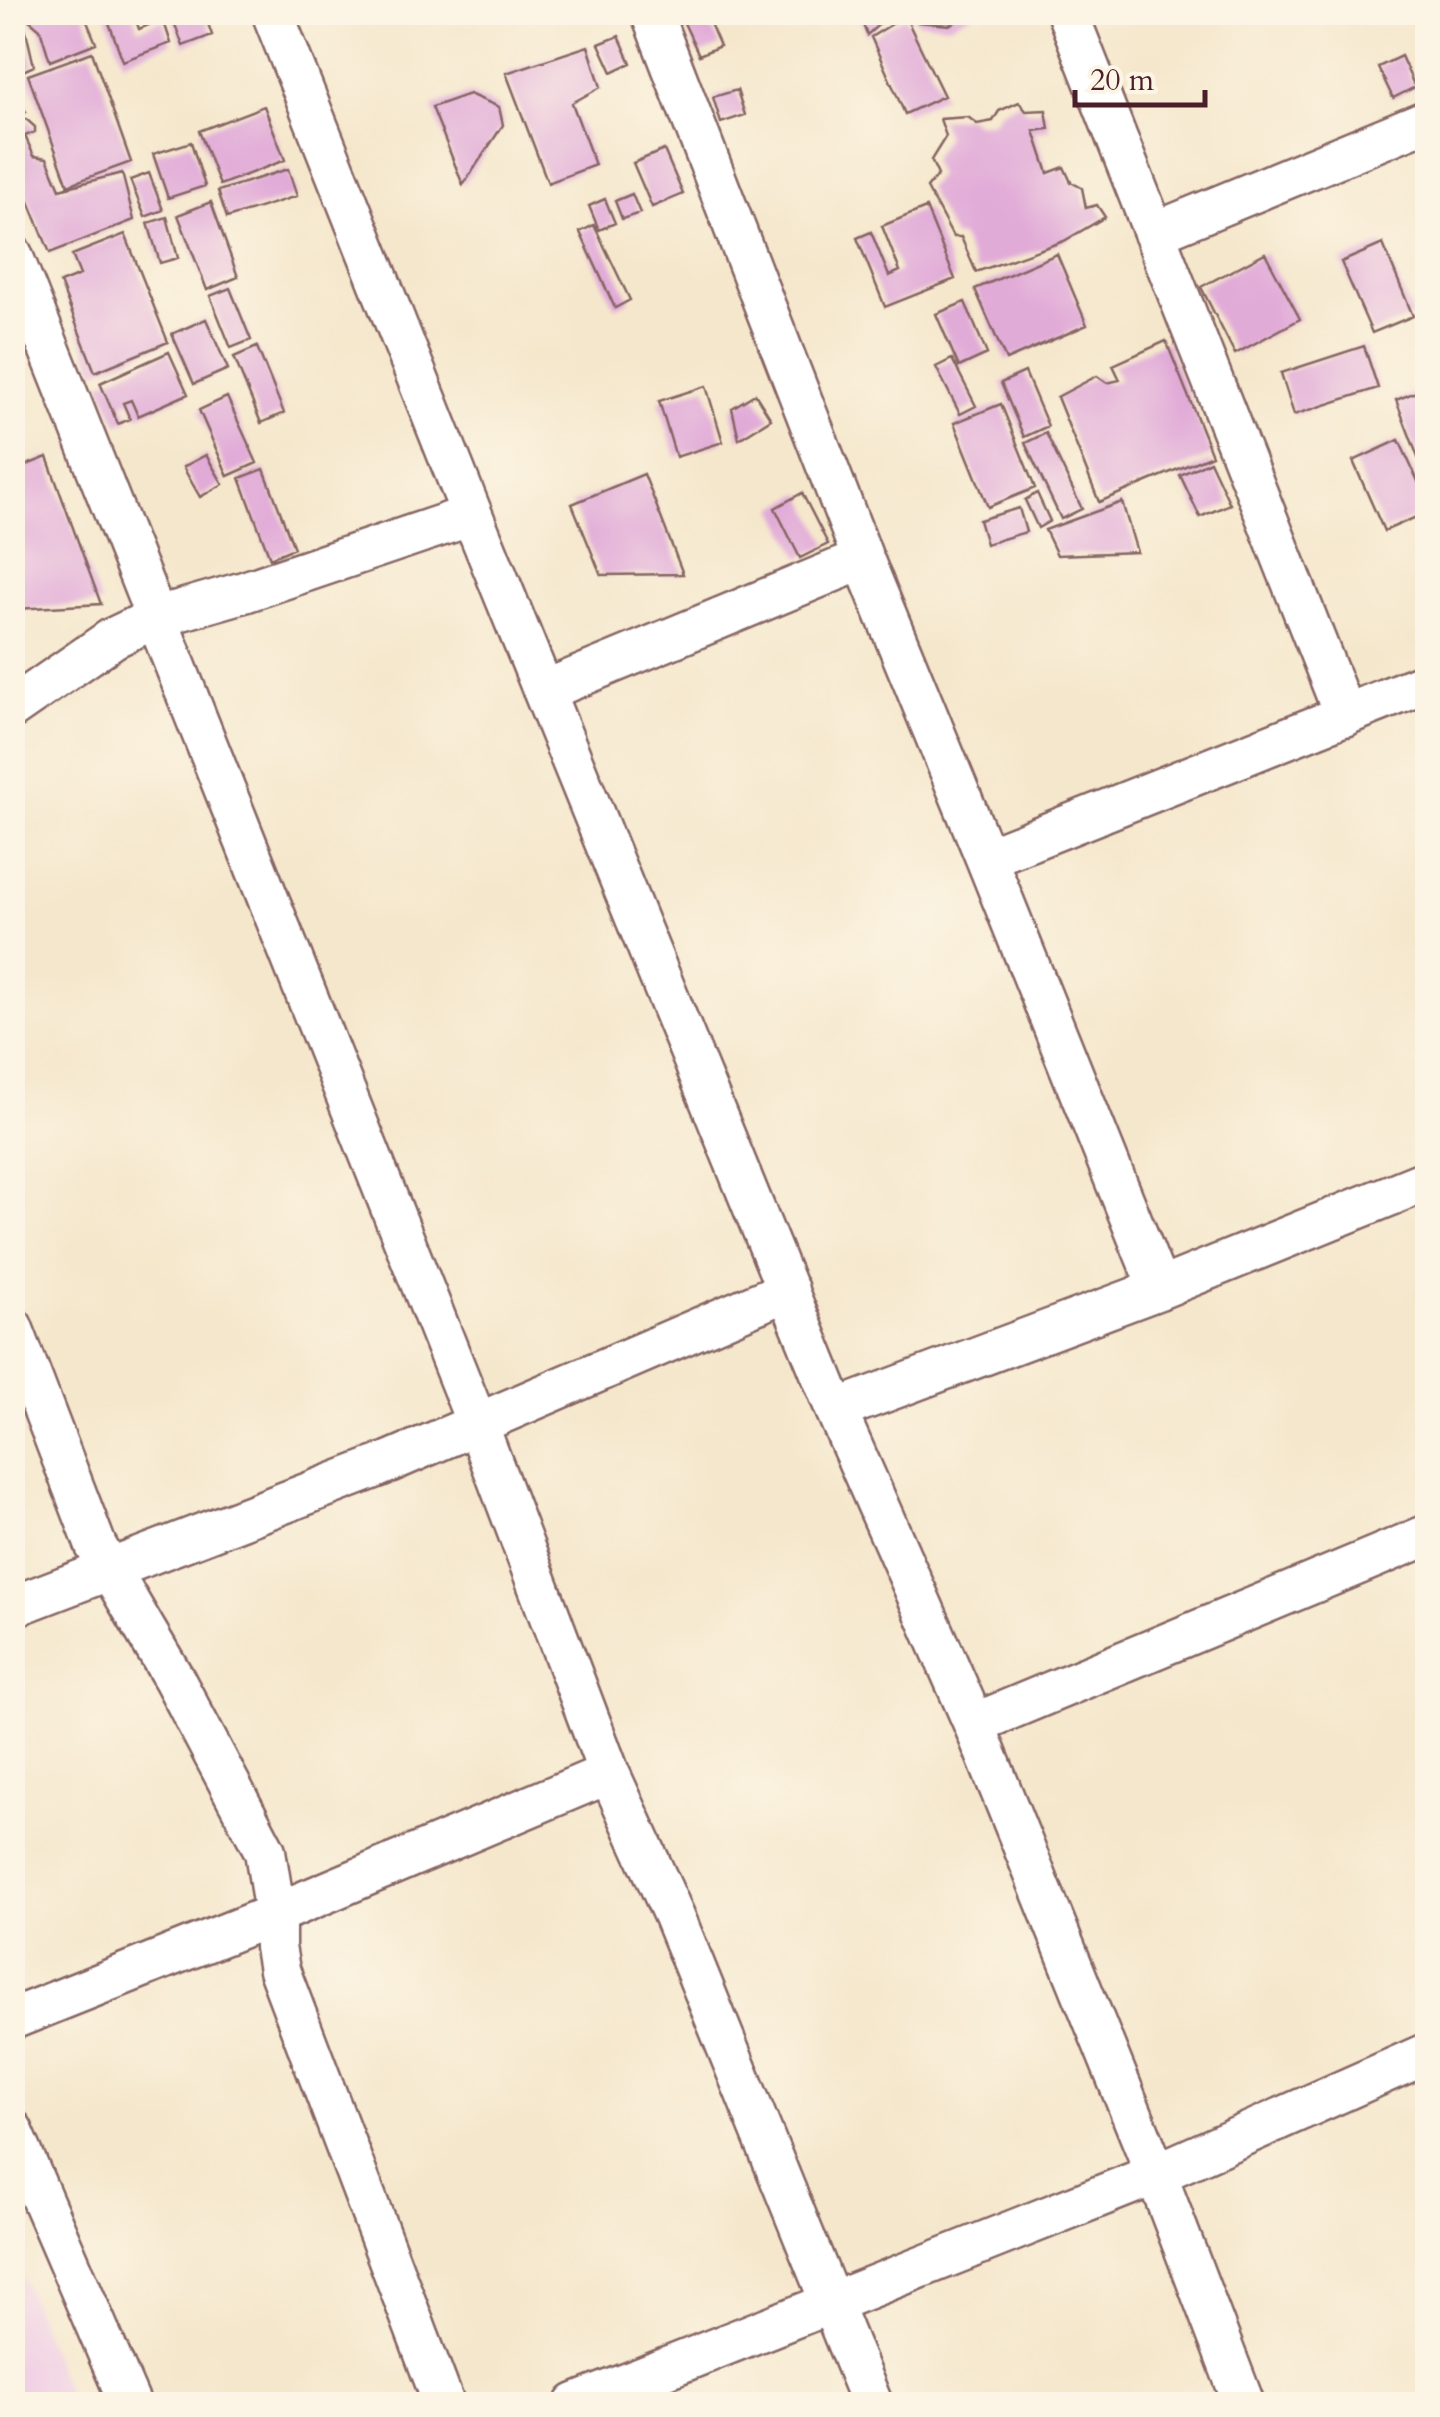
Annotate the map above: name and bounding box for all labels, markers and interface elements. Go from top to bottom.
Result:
scale bar [1075,45,1205,107]
text: 20 m [1090,60,1155,101]

